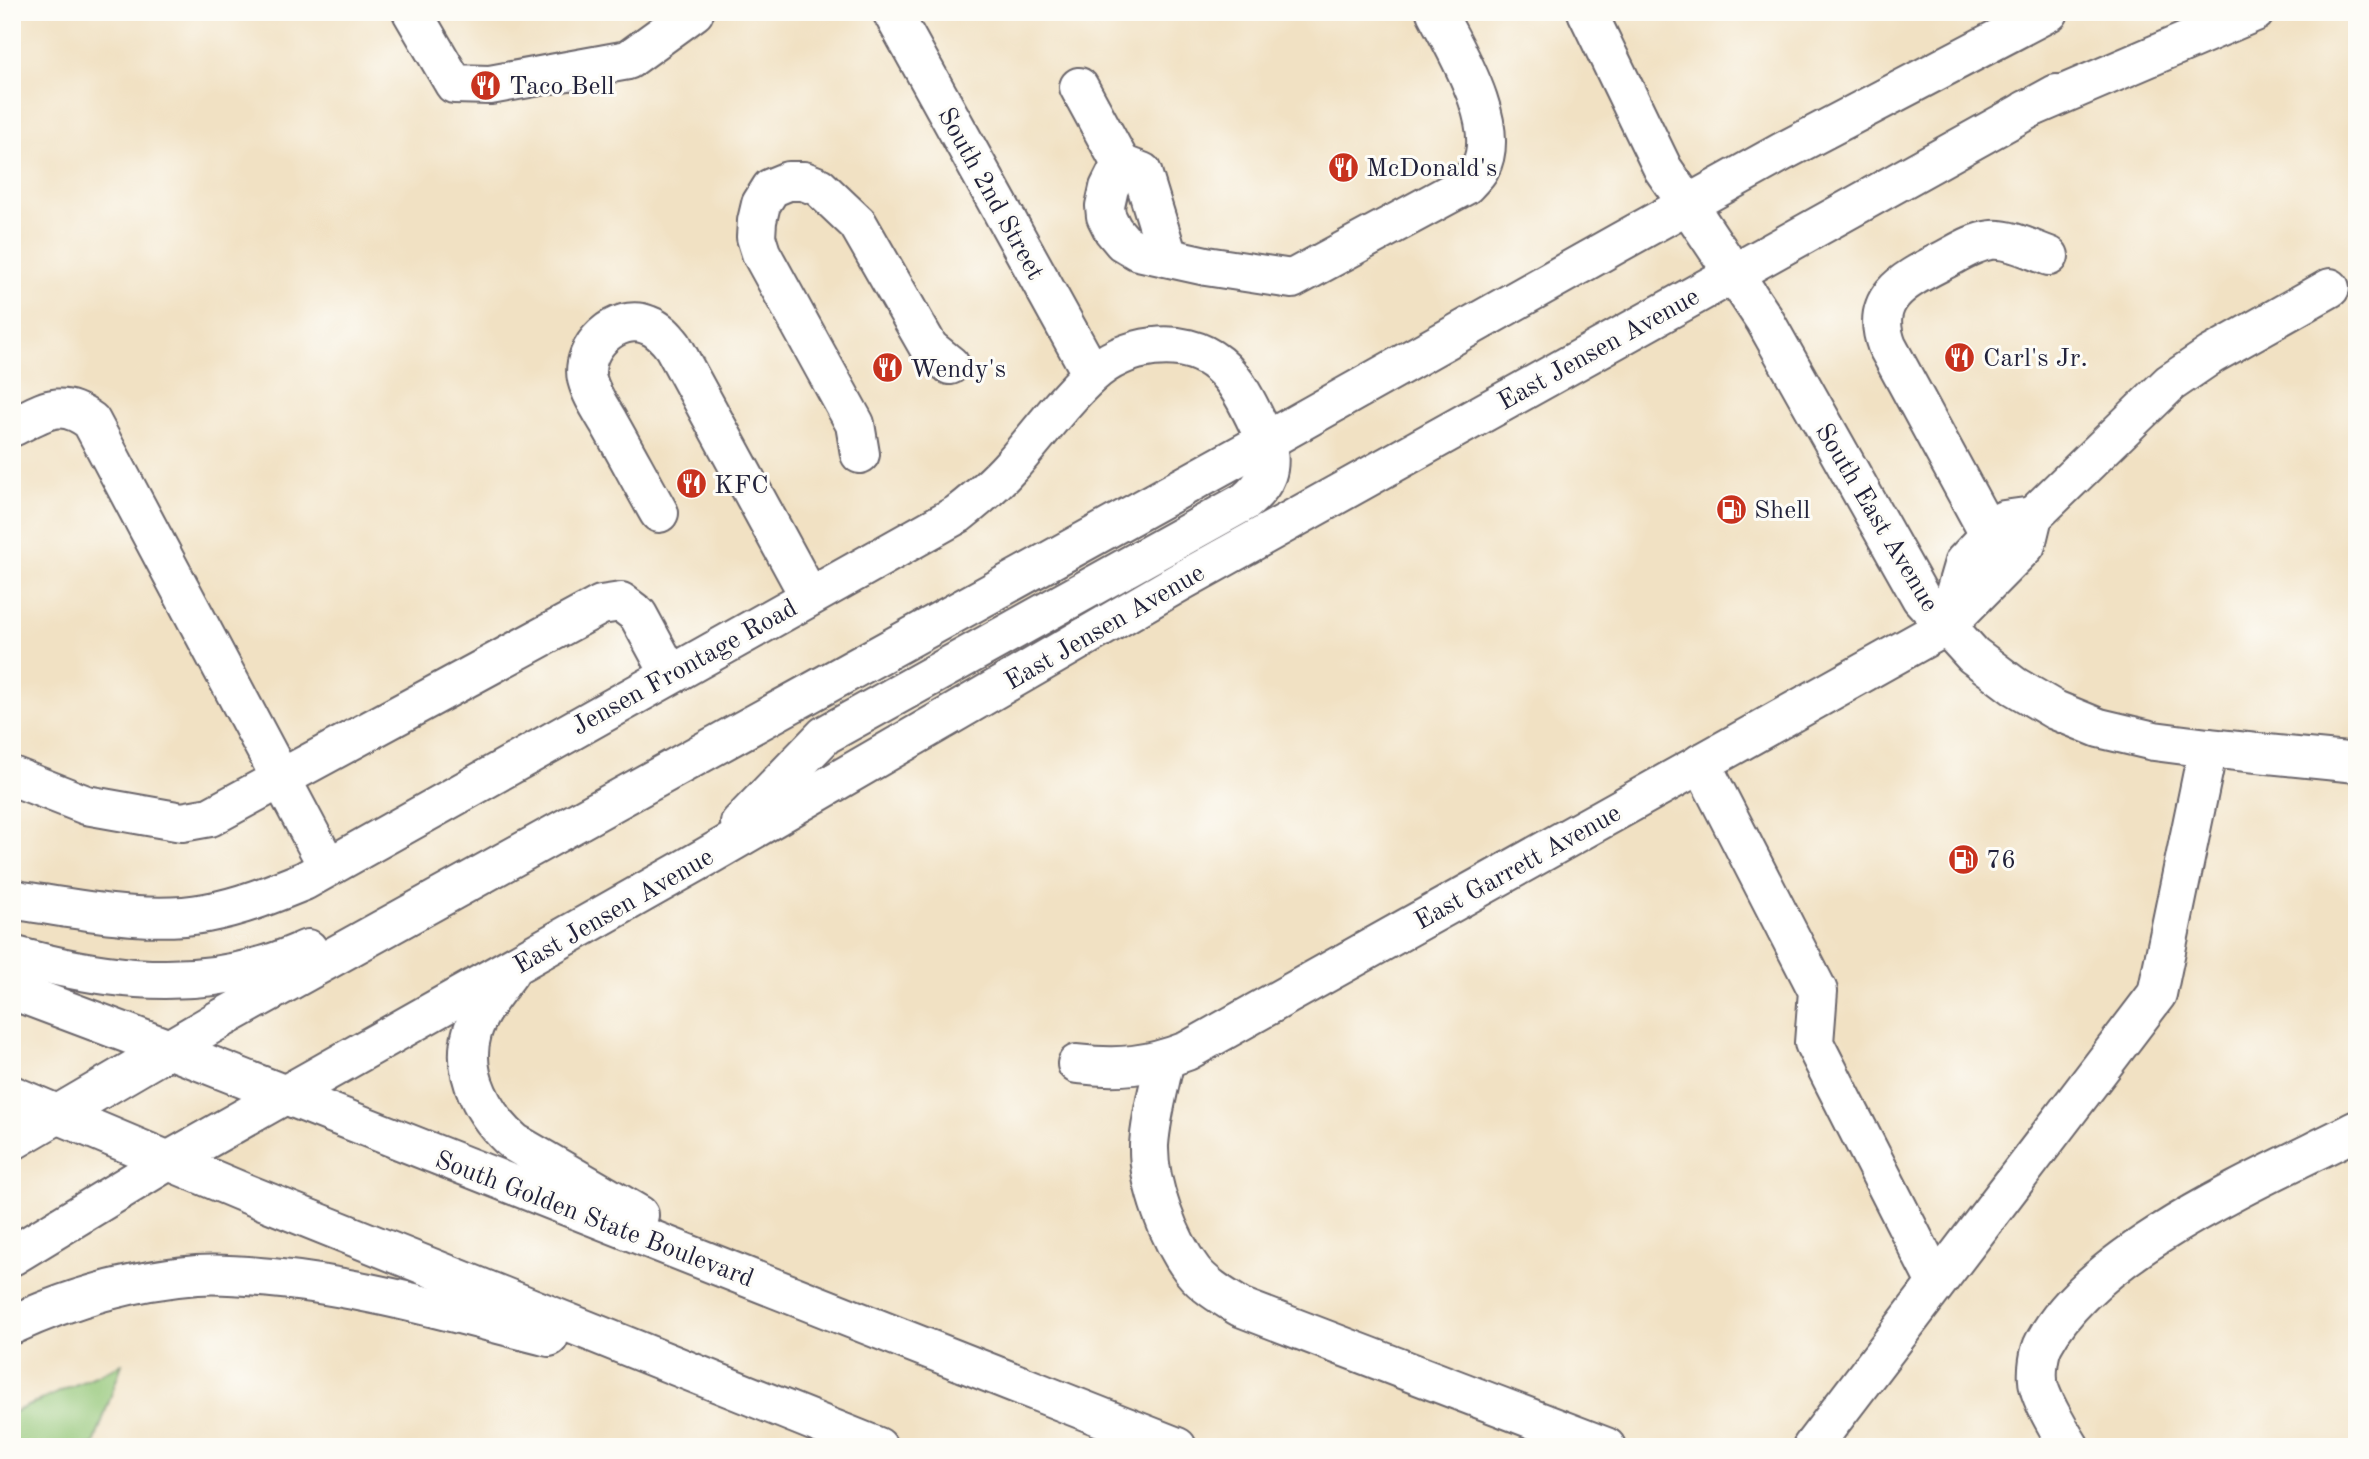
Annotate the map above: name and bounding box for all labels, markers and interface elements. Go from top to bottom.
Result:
restaurant icon: Taco Bell [469,68,503,102]
place label: Taco Bell [509,74,615,100]
street label: South 2nd Street [932,104,1048,284]
restaurant icon: McDonald's [1326,150,1360,184]
place label: McDonald's [1366,156,1497,182]
street label: East Jensen Avenue [1494,284,1704,416]
restaurant icon: Carl's Jr. [1943,340,1977,374]
place label: Carl's Jr. [1983,346,2088,372]
restaurant icon: Wendy's [870,351,904,385]
place label: Wendy's [910,357,1006,383]
street label: South East Avenue [1810,419,1943,617]
restaurant icon: KFC [674,467,708,501]
place label: KFC [714,473,769,499]
fuel station icon: Shell [1714,492,1748,526]
place label: Shell [1754,498,1810,524]
street label: East Jensen Avenue [1001,560,1209,695]
street label: Jensen Frontage Road [568,595,802,740]
street label: East Garrett Avenue [1410,800,1625,935]
fuel station icon: 76 [1946,842,1980,876]
street label: East Jensen Avenue [510,844,718,979]
place label: 76 [1986,848,2016,874]
street label: South Golden State Boulevard [431,1147,757,1293]

